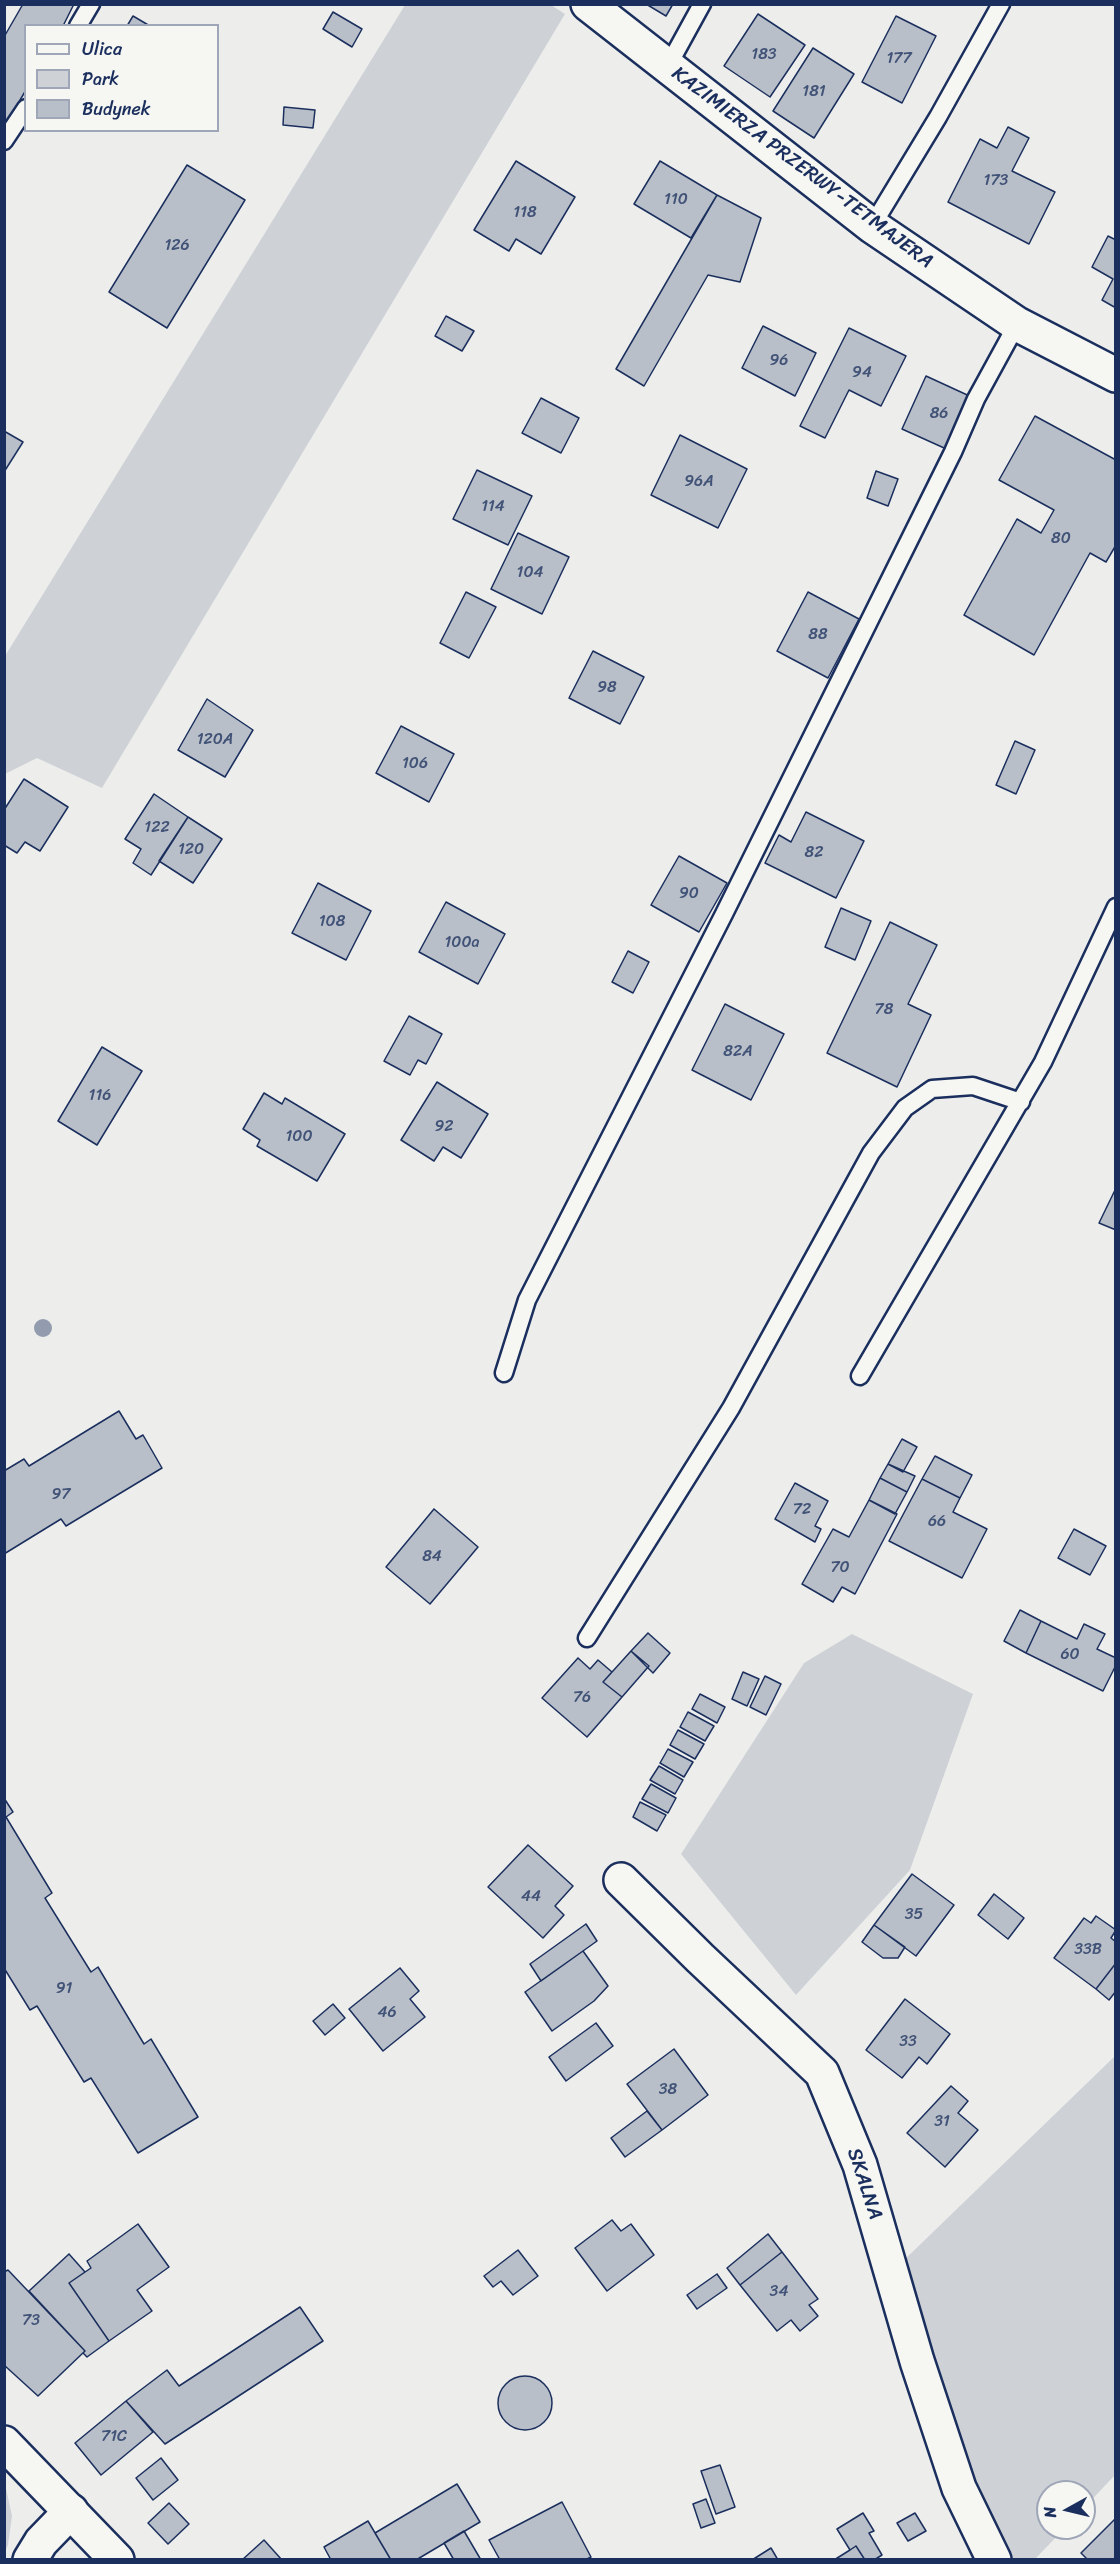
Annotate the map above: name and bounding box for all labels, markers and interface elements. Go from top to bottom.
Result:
legend [24,24,219,132]
text: Ulica [82,33,122,65]
house number: 183 [751,45,777,65]
house number: 177 [886,49,912,69]
street label: KAZIMIERZA PRZERWY-TETMAJERA [667,62,937,274]
text: Park [82,63,119,95]
house number: 181 [802,82,826,102]
text: Budynek [82,93,150,125]
house number: 173 [984,171,1008,191]
house number: 110 [664,190,688,210]
house number: 118 [513,203,537,223]
house number: 126 [164,236,190,256]
house number: 96 [770,351,788,371]
house number: 94 [852,363,872,383]
house number: 86 [930,404,948,424]
house number: 96A [684,472,714,492]
house number: 114 [481,497,505,517]
house number: 80 [1051,529,1071,549]
house number: 104 [517,563,543,583]
house number: 88 [808,625,828,645]
house number: 98 [597,678,617,698]
house number: 120A [197,730,233,750]
house number: 106 [402,754,428,774]
house number: 122 [144,818,170,838]
house number: 120 [178,840,204,860]
house number: 82 [805,843,823,863]
house number: 90 [679,884,699,904]
house number: 108 [319,912,345,932]
house number: 100a [444,933,480,953]
house number: 78 [875,1000,893,1020]
house number: 82A [723,1042,753,1062]
house number: 116 [89,1086,111,1106]
house number: 92 [434,1117,454,1137]
house number: 100 [285,1127,313,1147]
house number: 97 [52,1485,70,1505]
house number: 72 [793,1500,811,1520]
house number: 66 [928,1512,946,1532]
house number: 84 [422,1547,442,1567]
house number: 70 [830,1558,850,1578]
house number: 60 [1060,1645,1080,1665]
house number: 76 [573,1688,591,1708]
house number: 44 [521,1887,541,1907]
house number: 35 [905,1905,923,1925]
house number: 33B [1074,1940,1102,1960]
house number: 91 [56,1979,72,1999]
house number: 46 [377,2003,397,2023]
house number: 33 [899,2032,917,2052]
house number: 38 [659,2080,677,2100]
house number: 31 [934,2112,950,2132]
street label: SKALNA [841,2145,887,2223]
house number: 34 [770,2282,788,2302]
house number: 73 [22,2311,40,2331]
house number: 71C [101,2427,127,2447]
north arrow [1036,2480,1096,2540]
text: N [1035,2505,1065,2520]

